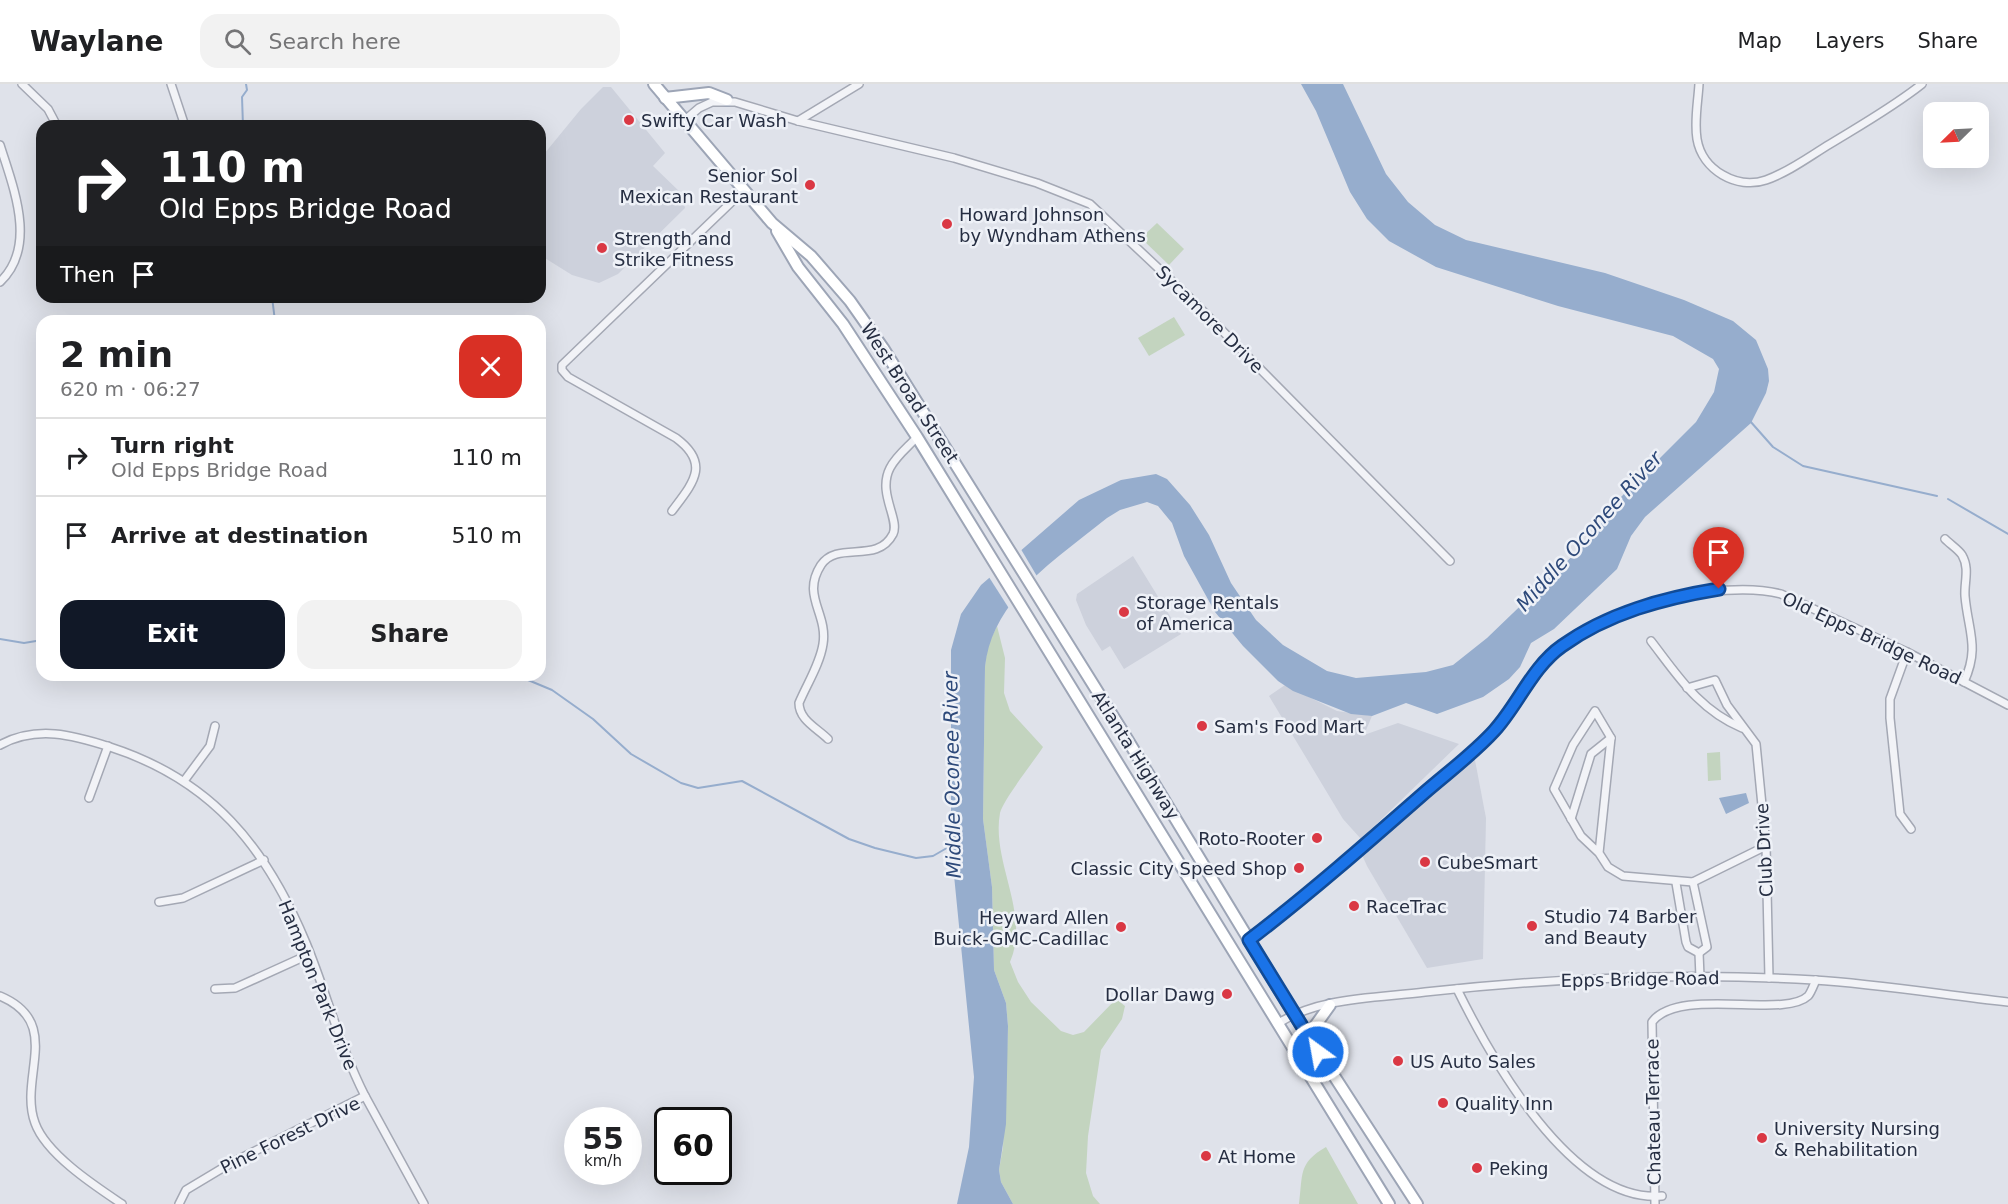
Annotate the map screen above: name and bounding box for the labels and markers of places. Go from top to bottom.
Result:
place label: Swifty Car Wash [641,110,787,131]
marker: Swifty Car Wash [622,113,636,127]
place label: Senior Sol Mexican Restaurant [619,165,798,207]
marker: Senior Sol Mexican Restaurant [803,178,817,192]
place label: Howard Johnson by Wyndham Athens [959,204,1146,246]
marker: Howard Johnson by Wyndham Athens [940,217,954,231]
place label: Strength and Strike Fitness [614,228,734,270]
marker: Strength and Strike Fitness [595,241,609,255]
pin [1693,527,1744,589]
place label: Storage Rentals of America [1136,592,1279,634]
marker: Storage Rentals of America [1117,605,1131,619]
place label: Sam's Food Mart [1214,716,1364,737]
marker: Sam's Food Mart [1195,719,1209,733]
place label: Roto-Rooter [1198,828,1306,849]
marker: Roto-Rooter [1310,831,1324,845]
place label: CubeSmart [1437,852,1538,873]
marker: CubeSmart [1418,855,1432,869]
place label: Classic City Speed Shop [1071,858,1287,879]
marker: Classic City Speed Shop [1292,861,1306,875]
place label: RaceTrac [1366,896,1447,917]
marker: RaceTrac [1347,899,1361,913]
place label: Studio 74 Barber and Beauty [1544,906,1697,948]
place label: Heyward Allen Buick-GMC-Cadillac [933,907,1109,949]
marker: Studio 74 Barber and Beauty [1525,919,1539,933]
marker: Heyward Allen Buick-GMC-Cadillac [1114,920,1128,934]
place label: Dollar Dawg [1105,984,1215,1005]
marker: Dollar Dawg [1220,987,1234,1001]
place label: US Auto Sales [1410,1051,1536,1072]
marker: US Auto Sales [1391,1054,1405,1068]
place label: Quality Inn [1455,1093,1553,1114]
marker: Quality Inn [1436,1096,1450,1110]
place label: University Nursing & Rehabilitation [1774,1118,1940,1160]
marker: University Nursing & Rehabilitation [1755,1131,1769,1145]
place label: At Home [1218,1146,1296,1167]
marker: At Home [1199,1149,1213,1163]
place label: Peking [1489,1158,1549,1179]
marker: Peking [1470,1161,1484,1175]

